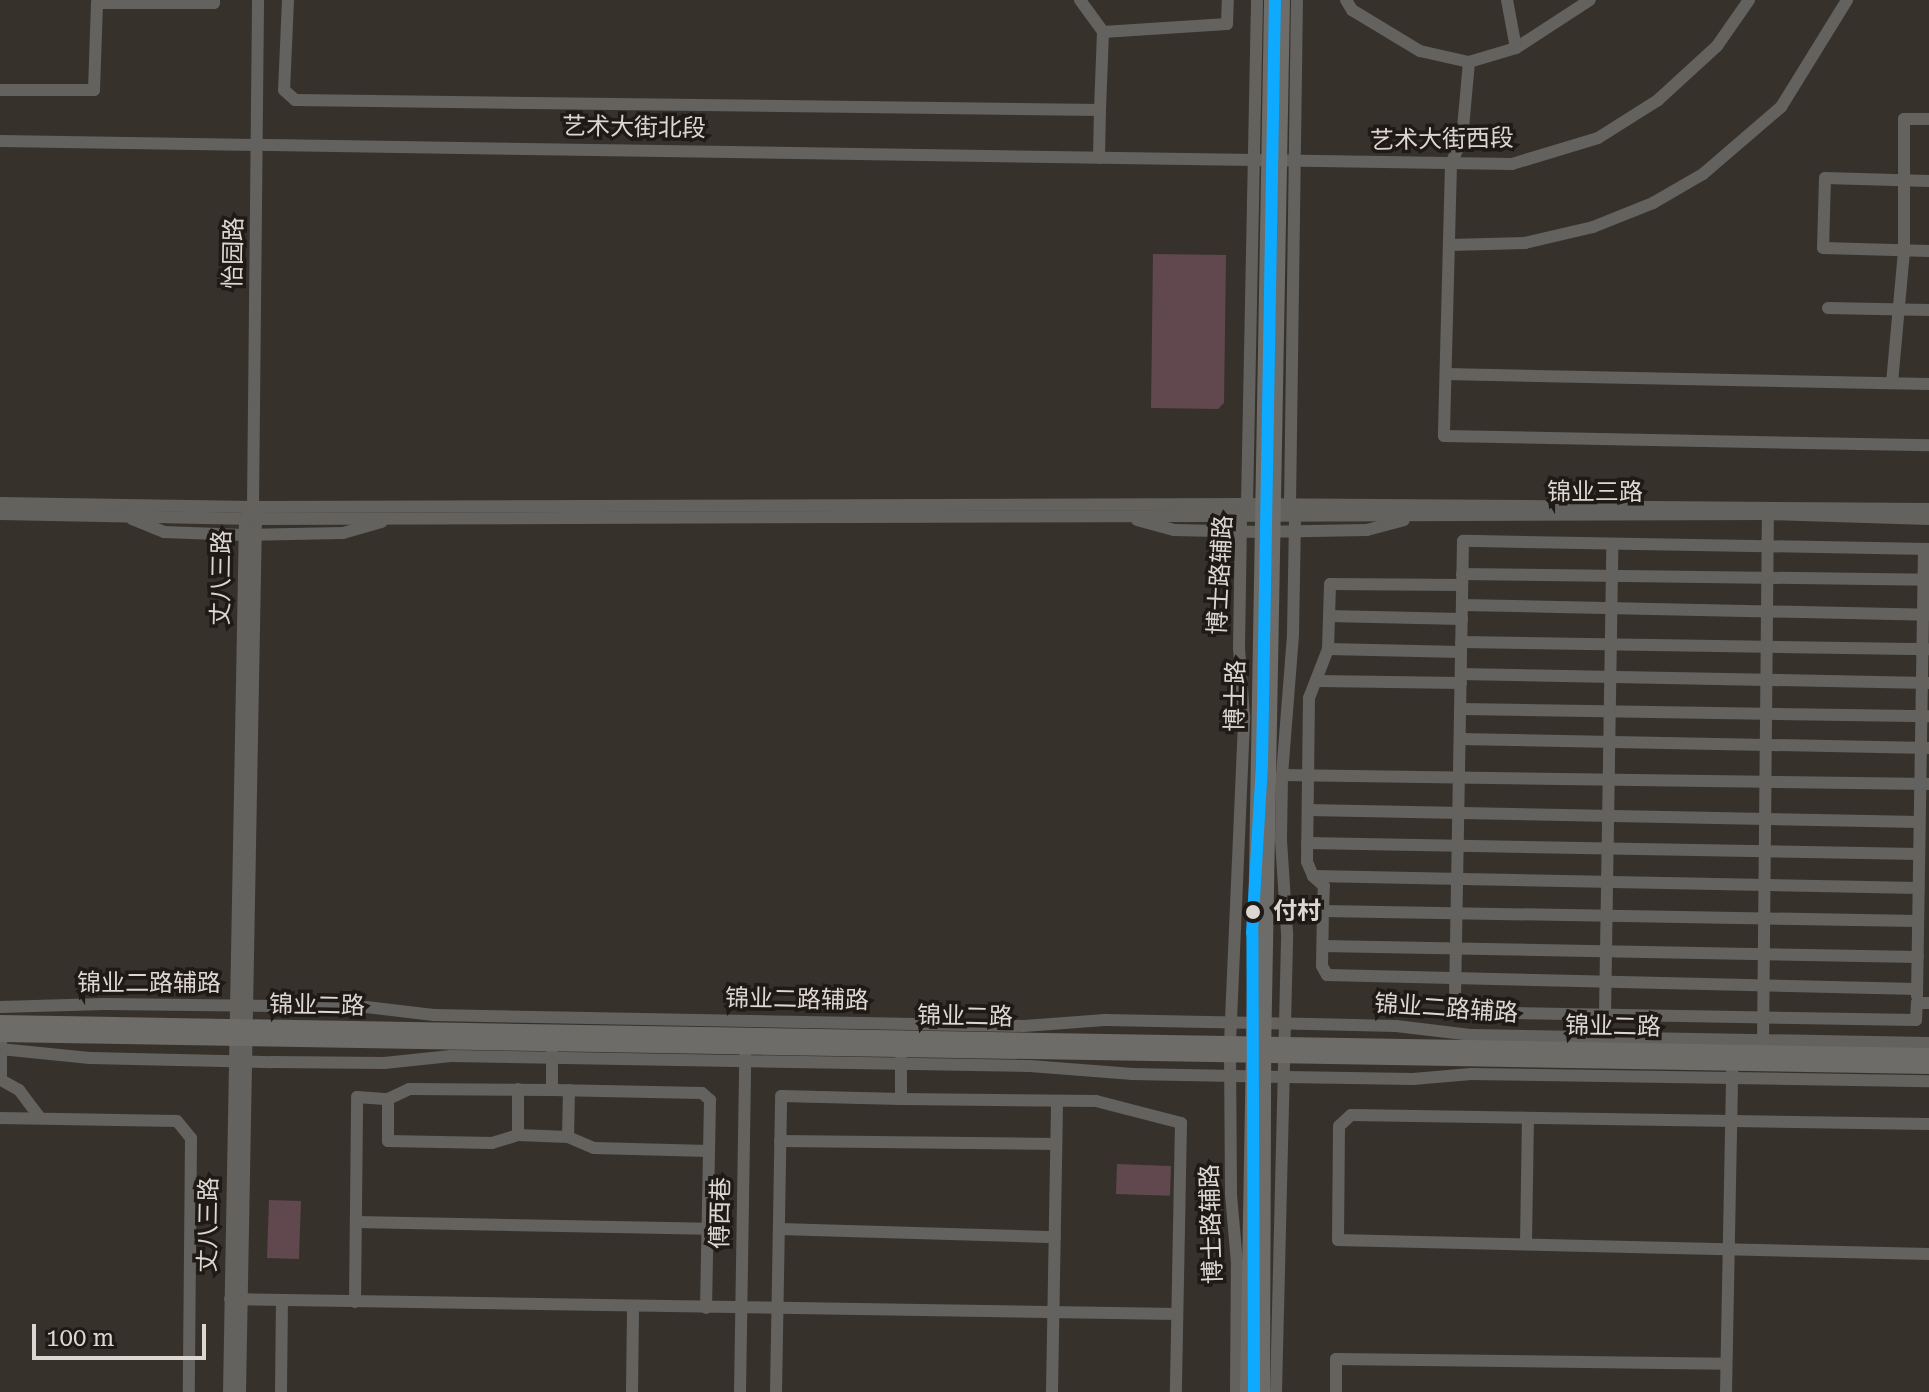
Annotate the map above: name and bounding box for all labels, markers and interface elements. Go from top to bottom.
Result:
street label: 艺术大街北段 [562,112,706,144]
street label: 艺术大街西段 [1370,124,1514,156]
street label: 怡园路 [219,217,249,289]
street label: 锦业三路 [1547,479,1643,507]
street label: 博士路辅路 [1203,514,1239,636]
street label: 丈八三路 [207,530,237,626]
street label: 博士路 [1221,660,1251,732]
place label: 付村 [1273,898,1321,926]
marker: 付村 [1240,899,1266,925]
street label: 锦业二路辅路 [77,970,221,998]
street label: 锦业二路辅路 [725,984,869,1016]
street label: 锦业二路辅路 [1373,990,1519,1028]
street label: 锦业二路 [269,991,365,1021]
street label: 锦业二路 [917,1002,1013,1032]
street label: 锦业二路 [1565,1012,1661,1042]
street label: 博士路辅路 [1196,1164,1228,1284]
street label: 丈八三路 [194,1177,224,1273]
street label: 傅西巷 [706,1177,736,1249]
scale bar [36,1308,210,1358]
text: 100 m [46,1324,114,1352]

